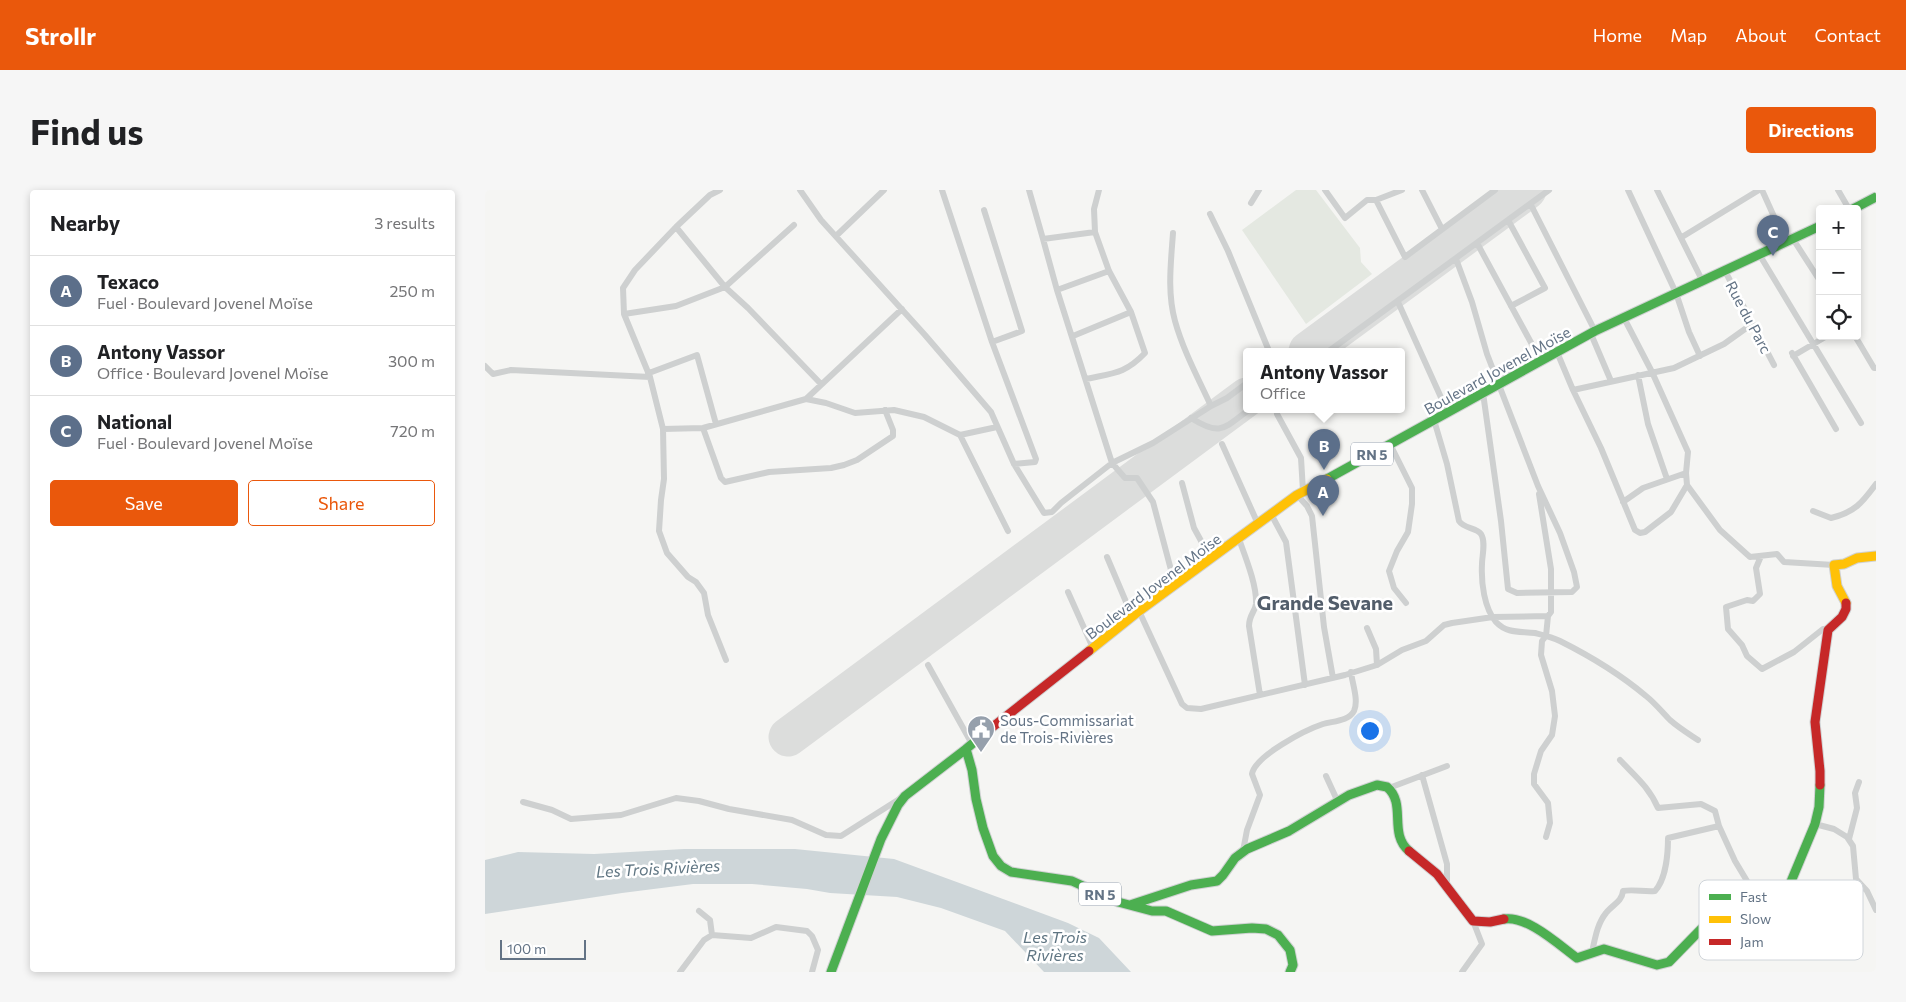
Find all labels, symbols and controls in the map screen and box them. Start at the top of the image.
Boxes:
text: Strollr [25,21,96,50]
text: Home [1593,24,1642,46]
text: Map [1670,24,1707,46]
text: About [1735,24,1787,46]
text: Contact [1815,24,1881,46]
button: Directions [1746,107,1876,153]
text: Find us [30,109,144,152]
map controls [1816,205,1861,340]
button: + [1816,205,1861,250]
text: Nearby [50,210,120,235]
text: 3 results [374,213,435,232]
pin: C [1757,215,1789,256]
button: − [1816,250,1861,295]
text: Texaco [97,270,159,293]
street label: Rue du Parc [1722,278,1776,356]
text: A [60,281,72,300]
text: 250 m [389,281,435,300]
text: Fuel · Boulevard Jovenel Moïse [97,293,313,312]
button: locate [1816,295,1861,340]
street label: Boulevard Jovenel Moïse [1421,322,1573,418]
text: Antony Vassor [97,340,225,363]
popup [1243,348,1405,413]
text: B [61,351,71,370]
text: 300 m [388,351,435,370]
text: Antony Vassor [1260,360,1388,383]
text: Office · Boulevard Jovenel Moïse [97,363,328,382]
text: Office [1260,383,1306,402]
text: National [97,410,172,433]
text: C [61,421,71,440]
text: 720 m [390,421,435,440]
pin: B [1308,429,1340,470]
text: Fuel · Boulevard Jovenel Moïse [97,433,313,452]
road number: RN 5 [1351,442,1393,466]
pin: A [1307,475,1339,516]
button: Save [50,480,238,526]
button: Share [248,480,435,526]
street label: Boulevard Jovenel Moïse [1082,529,1224,643]
district label: Grande Sevane [1257,590,1393,614]
place label: Sous-Commissariat de Trois-Rivières [1000,711,1134,746]
public building icon: Sous-Commissariat de Trois-Rivières [966,714,996,753]
your location [1357,718,1383,744]
water label: Les Trois Rivières [595,855,721,881]
legend [1699,880,1863,960]
road number: RN 5 [1079,882,1121,906]
text: Fast [1740,888,1767,905]
text: Slow [1740,910,1771,927]
water label: Les Trois Rivières [1023,927,1087,964]
text: Jam [1740,933,1764,950]
scale bar [500,937,586,960]
text: 100 m [507,940,546,957]

